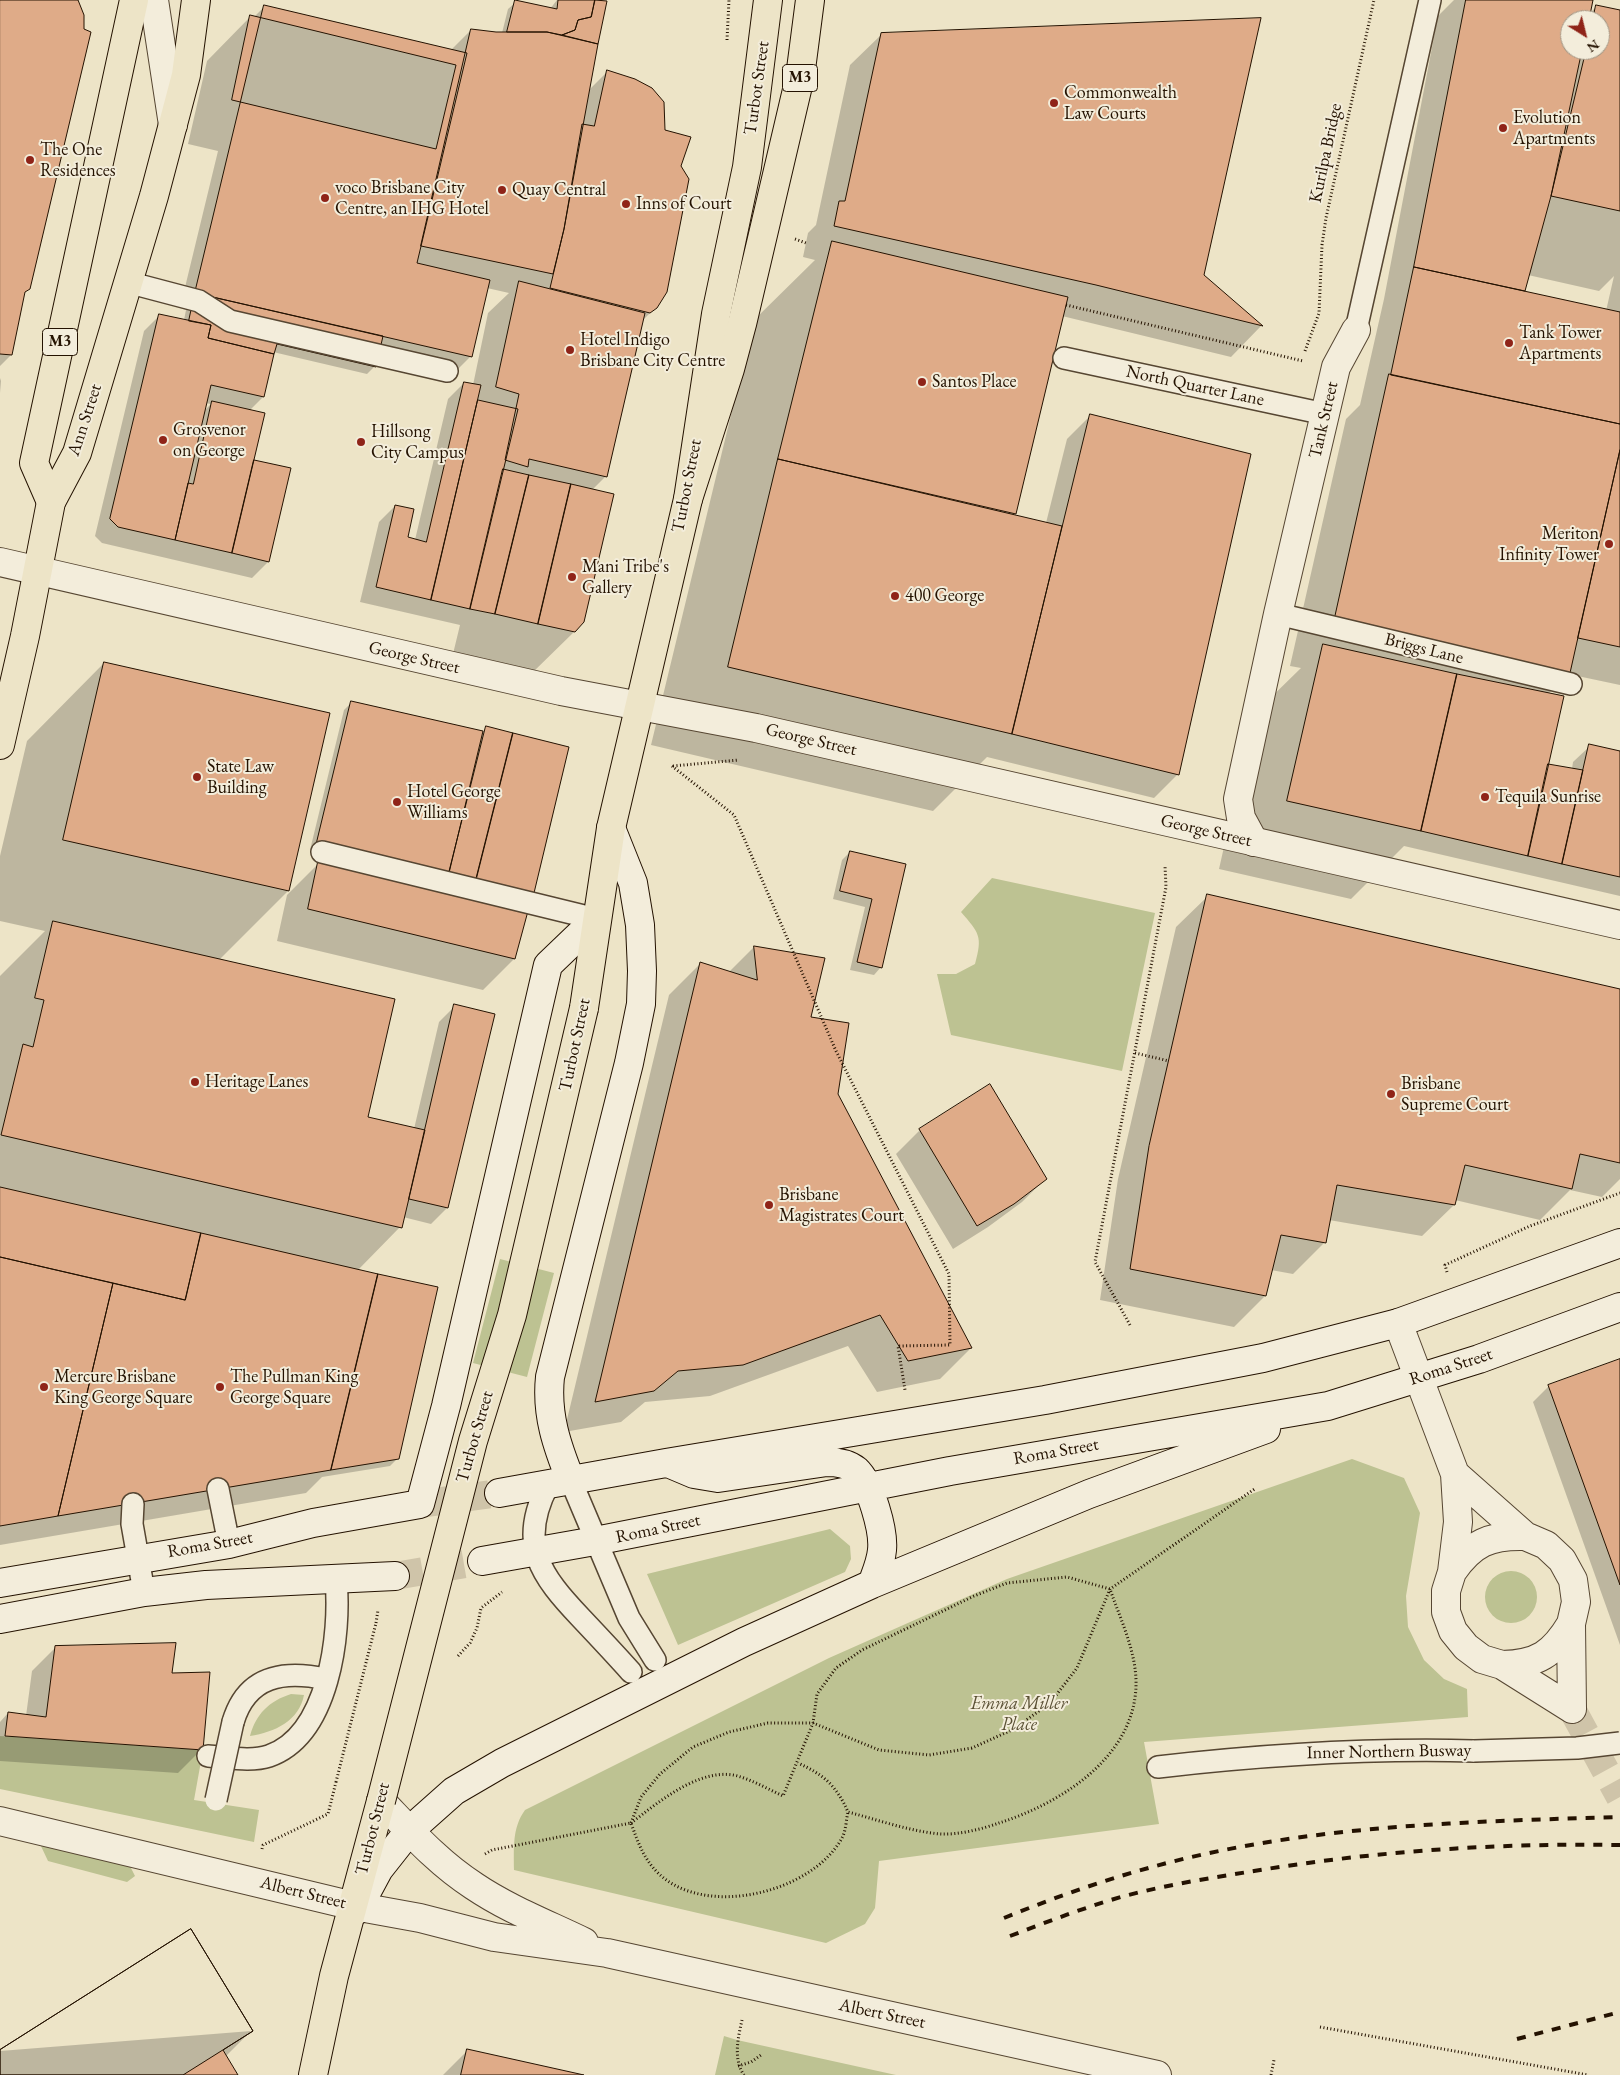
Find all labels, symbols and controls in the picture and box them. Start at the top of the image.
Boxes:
north arrow [1560,10,1610,60]
text: N [1583,36,1603,57]
street label: Turbot Street [740,40,774,136]
road number: M3 [782,64,818,92]
place label: Commonwealth Law Courts [1064,82,1177,125]
marker: Commonwealth Law Courts [1048,97,1060,109]
street label: Kurilpa Bridge [1305,101,1347,205]
place label: Evolution Apartments [1513,107,1595,150]
marker: Evolution Apartments [1497,122,1509,134]
place label: The One Residences [40,139,116,182]
marker: The One Residences [24,154,36,166]
place label: voco Brisbane City Centre, an IHG Hotel [335,177,489,220]
place label: Quay Central [512,179,606,201]
marker: Quay Central [496,184,508,196]
marker: voco Brisbane City Centre, an IHG Hotel [319,192,331,204]
place label: Inns of Court [636,193,732,215]
marker: Inns of Court [620,198,632,210]
place label: Tank Tower Apartments [1519,322,1602,364]
road number: M3 [42,328,78,356]
place label: Hotel Indigo Brisbane City Centre [580,329,725,372]
marker: Tank Tower Apartments [1503,337,1515,349]
marker: Hotel Indigo Brisbane City Centre [564,344,576,356]
street label: North Quarter Lane [1124,361,1266,411]
place label: Santos Place [932,371,1016,393]
marker: Santos Place [916,376,928,388]
street label: Tank Street [1305,379,1343,461]
street label: Ann Street [63,381,107,459]
place label: Grosvenor on George [173,419,246,462]
place label: Hillsong City Campus [371,421,464,464]
marker: Grosvenor on George [157,434,169,446]
marker: Hillsong City Campus [355,436,367,448]
street label: Turbot Street [667,438,707,534]
place label: Meriton Infinity Tower [1499,523,1599,566]
marker: Meriton Infinity Tower [1603,538,1615,550]
place label: Mani Tribe's Gallery [582,556,669,598]
marker: Mani Tribe's Gallery [566,571,578,583]
place label: 400 George [905,585,984,607]
marker: 400 George [889,590,901,602]
street label: Briggs Lane [1382,629,1466,669]
street label: George Street [366,637,462,679]
street label: George Street [763,719,859,761]
place label: State Law Building [207,756,274,799]
marker: State Law Building [191,771,203,783]
place label: Hotel George Williams [407,781,501,824]
place label: Tequila Sunrise [1495,786,1601,808]
marker: Tequila Sunrise [1479,791,1491,803]
marker: Hotel George Williams [391,796,403,808]
street label: George Street [1158,810,1254,852]
street label: Turbot Street [555,997,595,1093]
place label: Heritage Lanes [205,1071,308,1093]
place label: Brisbane Supreme Court [1401,1073,1509,1116]
marker: Heritage Lanes [189,1076,201,1088]
marker: Brisbane Supreme Court [1385,1088,1397,1100]
place label: Brisbane Magistrates Court [779,1184,904,1226]
marker: Brisbane Magistrates Court [763,1199,775,1211]
street label: Roma Street [1407,1343,1495,1391]
place label: Mercure Brisbane King George Square [54,1366,192,1408]
place label: The Pullman King George Square [230,1366,358,1408]
marker: Mercure Brisbane King George Square [38,1381,50,1393]
marker: The Pullman King George Square [214,1381,226,1393]
street label: Turbot Street [452,1389,498,1485]
street label: Roma Street [1012,1434,1100,1470]
street label: Roma Street [614,1509,702,1549]
street label: Roma Street [166,1527,254,1563]
park label: Emma Miller Place [971,1693,1067,1736]
street label: Inner Northern Busway [1306,1740,1472,1764]
street label: Turbot Street [351,1781,395,1877]
street label: Albert Street [258,1872,348,1914]
street label: Albert Street [837,1994,927,2034]

